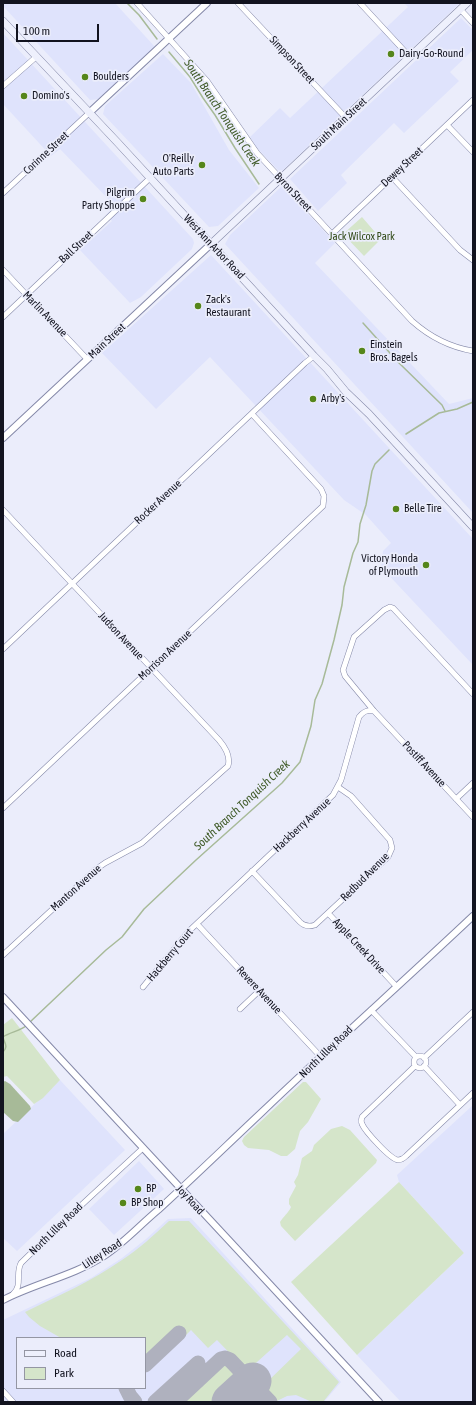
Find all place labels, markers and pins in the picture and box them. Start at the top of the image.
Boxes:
place label: Dairy-Go-Round [399,47,464,61]
marker: Dairy-Go-Round [386,49,396,59]
place label: Boulders [93,70,129,84]
marker: Boulders [80,72,90,82]
place label: Domino's [32,89,70,103]
marker: Domino's [19,91,29,101]
place label: O'Reilly Auto Parts [153,152,194,178]
marker: O'Reilly Auto Parts [197,160,207,170]
place label: Pilgrim Party Shoppe [82,186,135,212]
marker: Pilgrim Party Shoppe [138,194,148,204]
place label: Zack's Restaurant [206,293,251,319]
marker: Zack's Restaurant [193,301,203,311]
place label: Einstein Bros. Bagels [370,338,418,364]
marker: Einstein Bros. Bagels [357,346,367,356]
place label: Arby's [321,392,345,406]
marker: Arby's [308,394,318,404]
place label: Belle Tire [404,502,442,516]
marker: Belle Tire [391,504,401,514]
place label: Victory Honda of Plymouth [361,552,418,578]
marker: Victory Honda of Plymouth [421,560,431,570]
place label: BP [146,1182,157,1196]
marker: BP [133,1184,143,1194]
place label: BP Shop [131,1196,163,1210]
marker: BP Shop [118,1198,128,1208]

